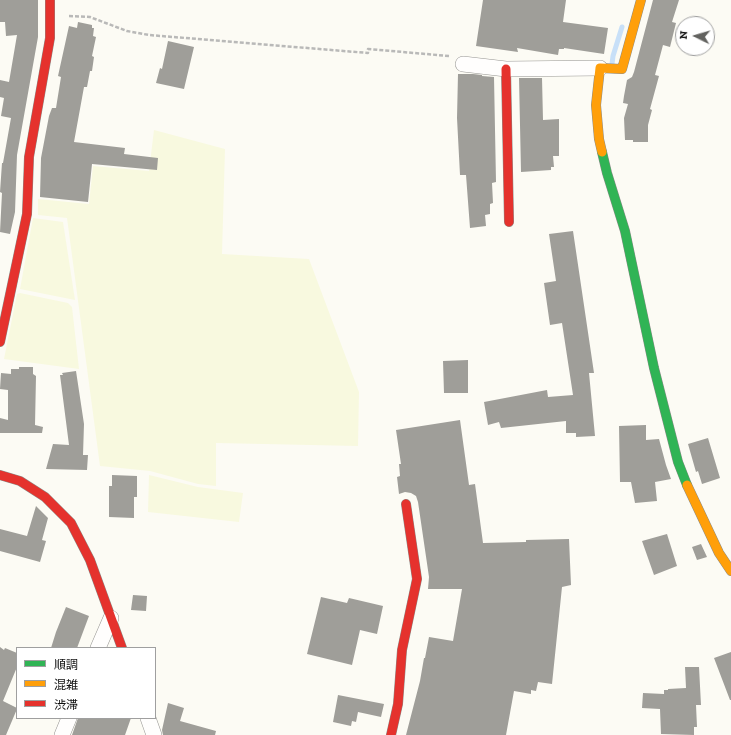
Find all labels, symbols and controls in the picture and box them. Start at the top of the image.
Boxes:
north arrow [675,16,715,56]
text: N [677,30,690,40]
legend [16,647,156,719]
text: 順調 [54,658,78,672]
text: 混雑 [54,678,78,692]
text: 渋滞 [54,698,78,712]

